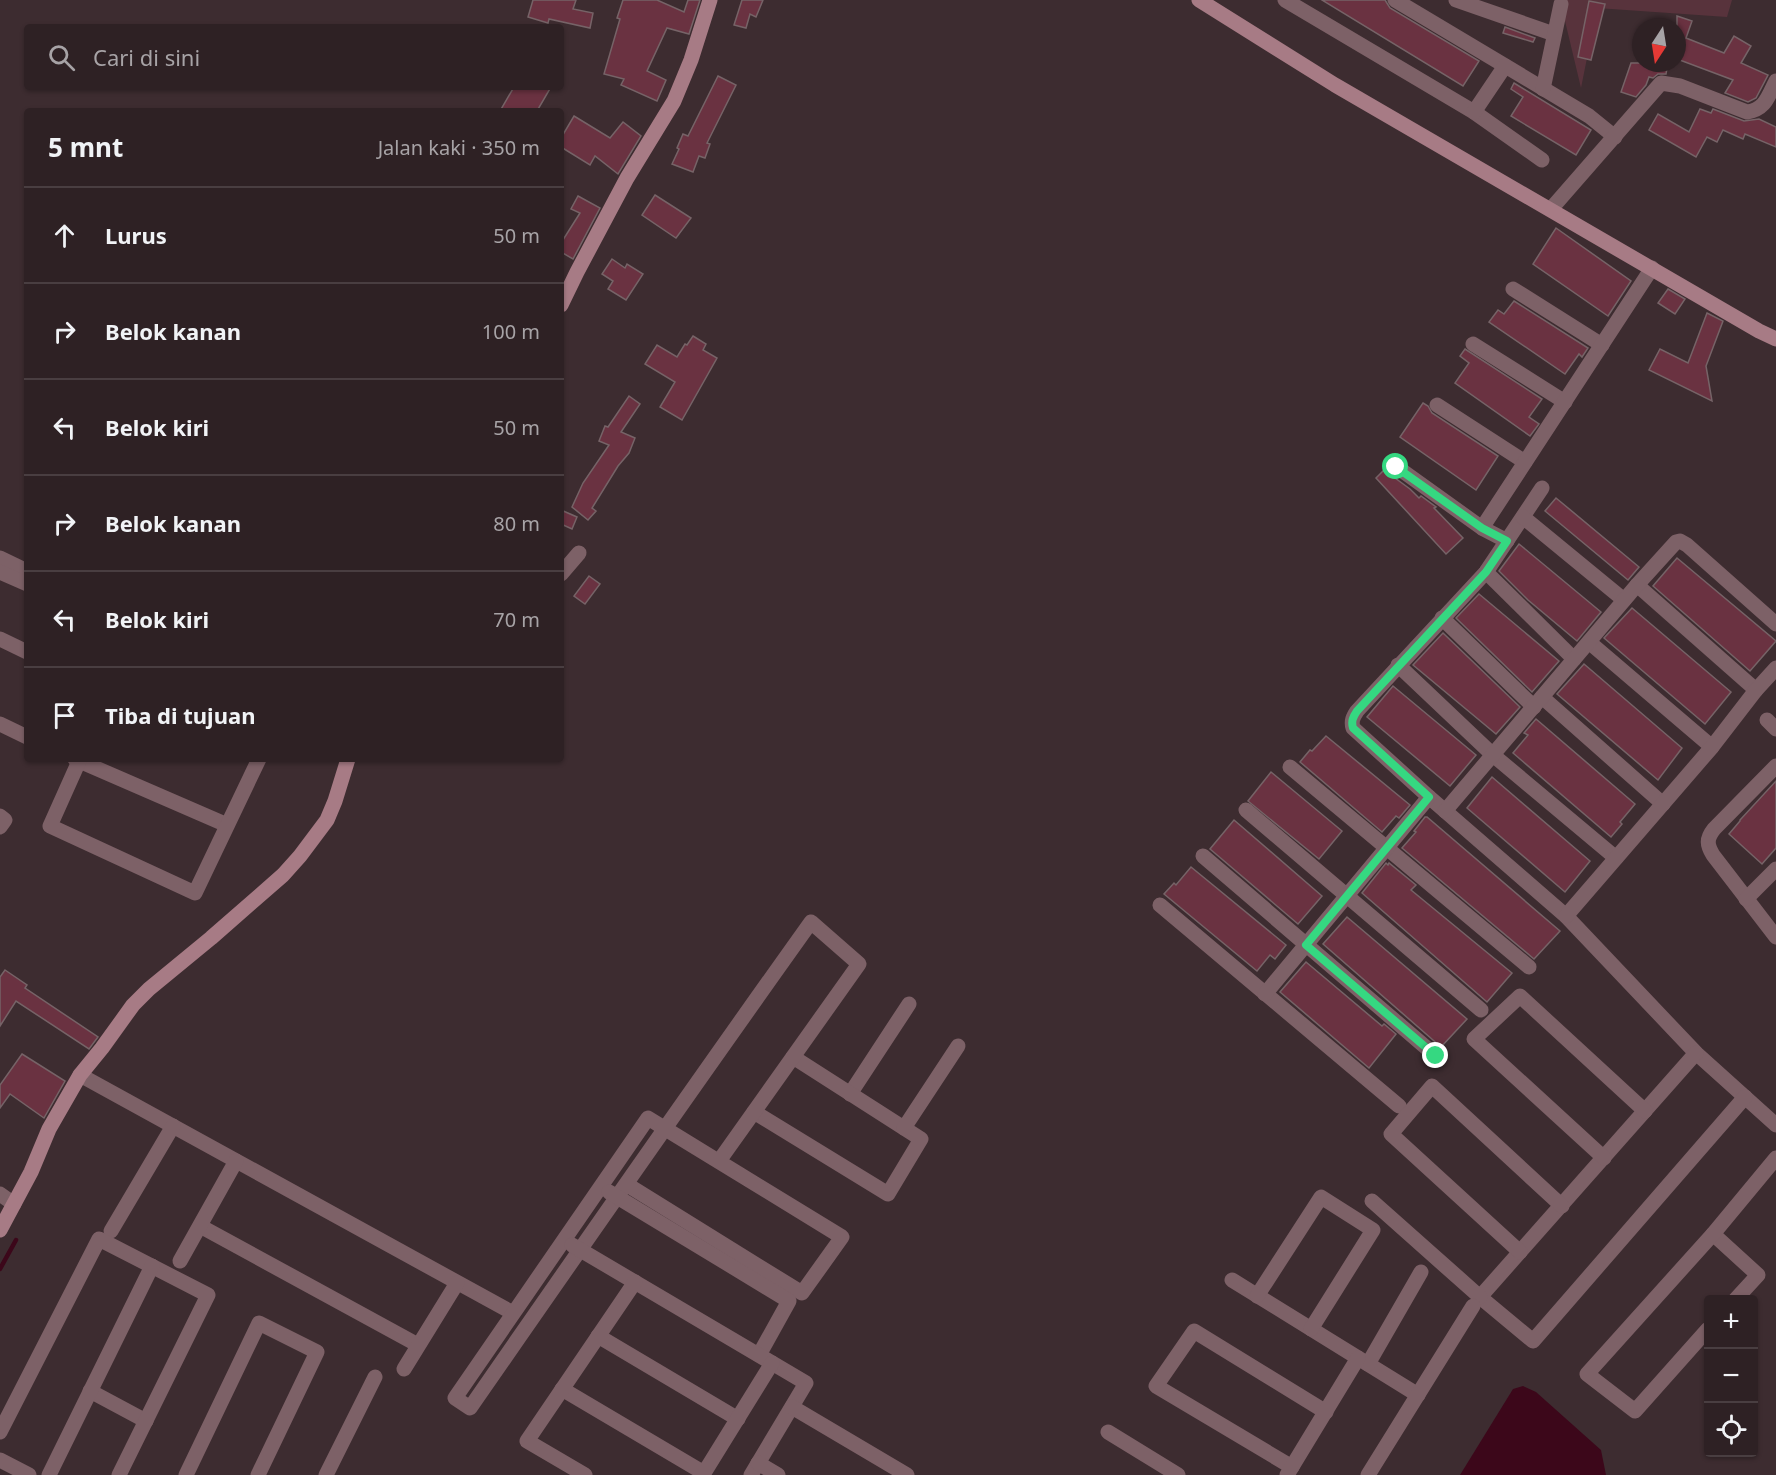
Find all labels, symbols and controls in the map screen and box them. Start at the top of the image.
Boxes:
north arrow [1632,18,1686,72]
search box [24,24,564,90]
icon: search [45,41,78,74]
text: Cari di sini [93,42,200,72]
text: 5 mnt [48,129,123,165]
text: Jalan kaki · 350 m [378,134,540,161]
icon: ahead [48,219,81,252]
text: Lurus [105,220,167,250]
text: 50 m [493,222,540,249]
icon: right [48,315,81,348]
text: Belok kanan [105,316,241,346]
text: 100 m [482,318,540,345]
icon: left [48,411,81,444]
text: Belok kiri [105,412,209,442]
text: 50 m [493,414,540,441]
route start [1382,453,1408,479]
icon: right [48,507,81,540]
text: Belok kanan [105,508,241,538]
text: 80 m [493,510,540,537]
icon: left [48,603,81,636]
text: Belok kiri [105,604,209,634]
text: 70 m [493,606,540,633]
icon: arrive [48,699,81,732]
text: Tiba di tujuan [105,700,255,730]
route end [1422,1042,1448,1068]
map controls [1704,1295,1758,1457]
button: + [1704,1295,1758,1349]
button: − [1704,1349,1758,1403]
button: locate [1704,1403,1758,1457]

